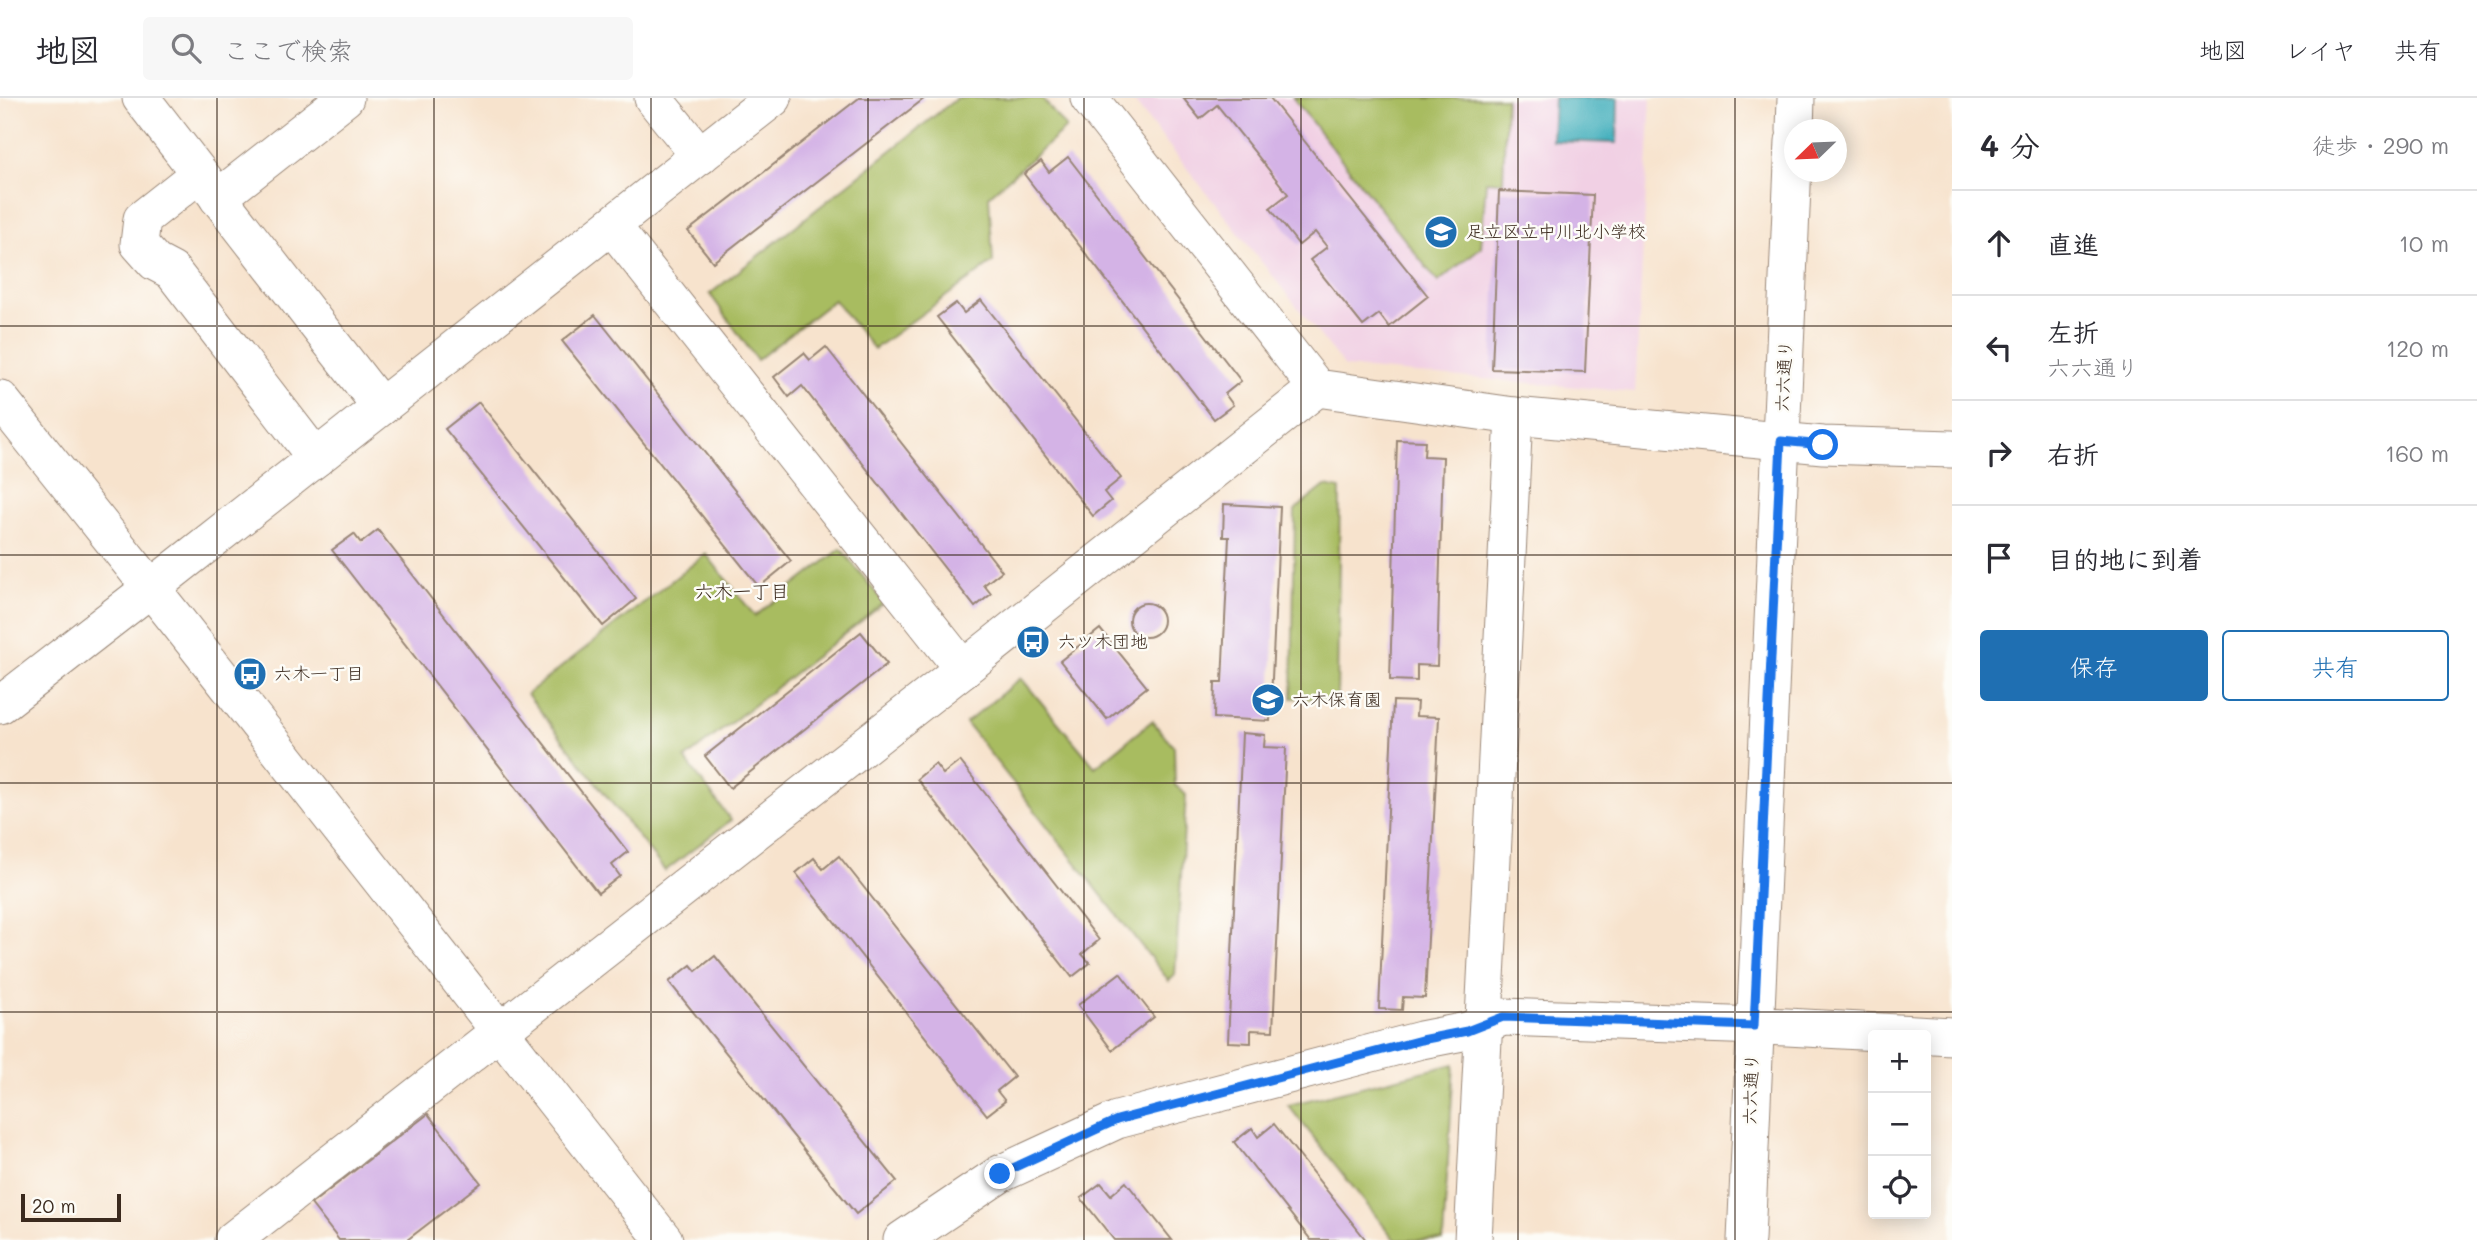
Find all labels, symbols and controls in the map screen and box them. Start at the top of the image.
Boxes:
search box [143,17,633,80]
text: 地図 [35,27,101,70]
icon: search [167,29,205,67]
text: ここで検索 [223,33,353,67]
text: 地図 [2199,34,2247,65]
text: レイヤ [2285,34,2356,65]
text: 共有 [2394,34,2442,65]
north arrow [1784,119,1847,182]
text: 4 分 [1980,125,2040,165]
text: 徒歩 · 290 m [2312,130,2449,160]
school or university icon: 足立区立中川北小学校 [1422,213,1460,251]
place label: 足立区立中川北小学校 [1466,219,1646,243]
icon: ahead [1980,224,2018,262]
text: 直進 [2047,227,2099,261]
text: 10 m [2399,228,2449,258]
text: 左折 [2047,315,2099,349]
icon: left [1980,329,2018,367]
text: 120 m [2386,333,2449,363]
street label: 六六通り [1769,339,1797,413]
text: 六六通り [2047,352,2139,382]
route start [1807,429,1838,460]
icon: right [1980,434,2018,472]
text: 右折 [2047,437,2099,471]
text: 160 m [2385,438,2449,468]
icon: arrive [1980,539,2018,577]
text: 目的地に到着 [2047,542,2203,576]
district label: 六木一丁目 [694,578,790,603]
bus stop icon: 六ツ木団地 [1014,623,1052,661]
place label: 六ツ木団地 [1058,629,1148,653]
button: 保存 [1980,630,2208,701]
button: 共有 [2222,630,2449,701]
bus stop icon: 六木一丁目 [231,655,269,693]
place label: 六木一丁目 [274,661,364,685]
school or university icon: 六木保育園 [1249,681,1287,719]
place label: 六木保育園 [1292,687,1382,711]
map controls [1868,1030,1931,1219]
button: + [1868,1030,1931,1093]
street label: 六六通り [1737,1053,1763,1125]
button: − [1868,1093,1931,1156]
button: locate [1868,1156,1931,1219]
route end [984,1158,1015,1189]
scale bar [21,1191,121,1223]
text: 20 m [32,1193,76,1218]

